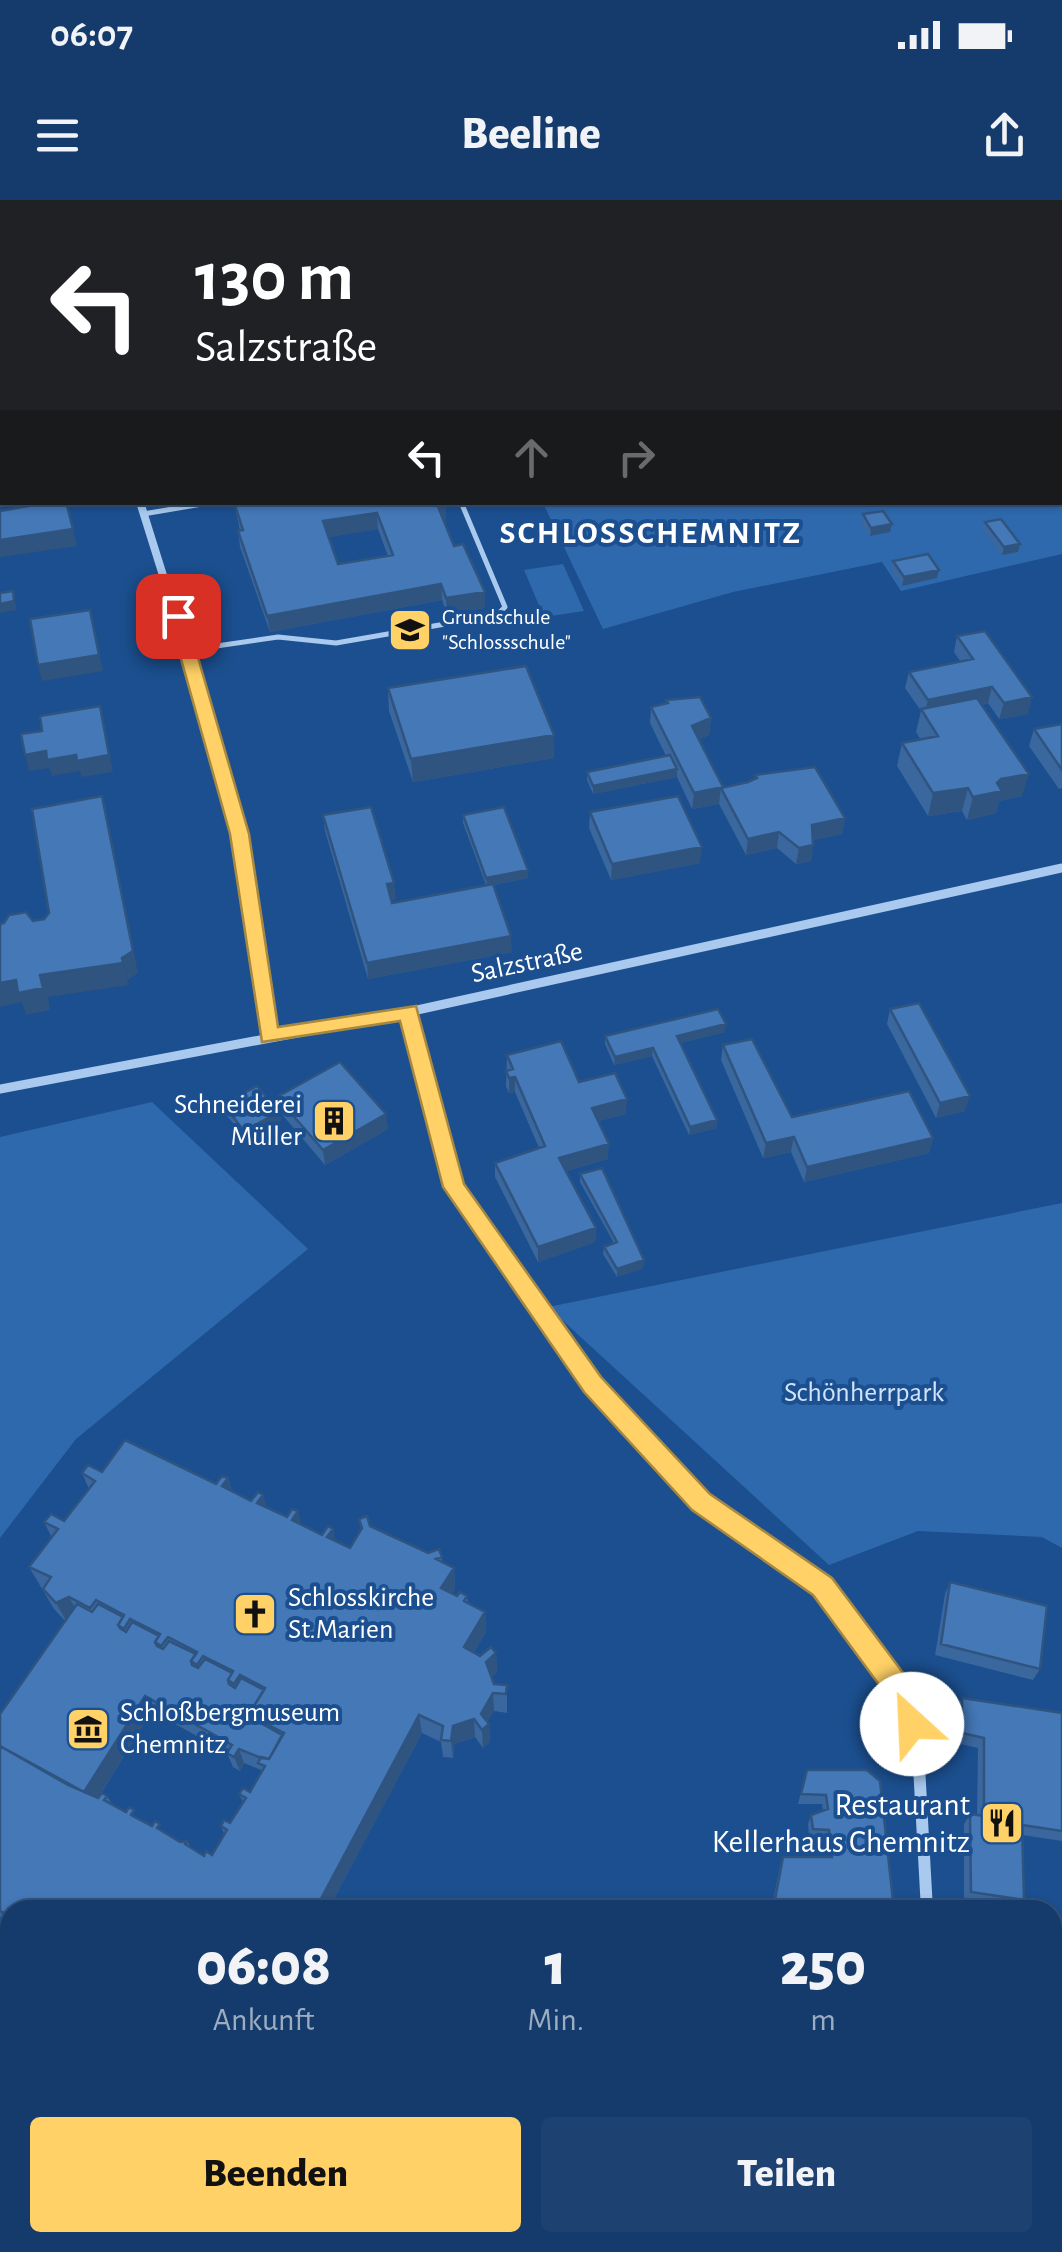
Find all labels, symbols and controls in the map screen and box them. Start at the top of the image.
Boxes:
text: 06:07 [50,16,133,54]
icon: menu [30,108,85,163]
icon: share [977,108,1032,163]
text: Beeline [461,112,601,157]
icon: left [30,240,160,370]
text: 130 m [195,243,354,313]
text: Salzstraße [195,325,377,370]
icon: left [399,430,454,485]
icon: ahead [504,430,559,485]
icon: right [609,430,664,485]
district label: SCHLOSSCHEMNITZ [499,517,803,549]
pin [136,574,221,659]
icon: arrive [151,589,206,644]
place label: Grundschule "Schlossschule" [442,606,571,653]
school or university icon: Grundschule "Schlossschule" [387,607,433,653]
street label: Salzstraße [469,938,585,988]
place label: Schneiderei Müller [174,1091,302,1151]
building icon: Schneiderei Müller [311,1098,357,1144]
park label: Schönherrpark [784,1379,944,1407]
place label: Schlosskirche St.Marien [288,1584,434,1644]
church icon: Schlosskirche St.Marien [232,1591,278,1637]
position arrow [860,1672,964,1776]
place label: Schloßbergmuseum Chemnitz [120,1699,340,1759]
museum icon: Schloßbergmuseum Chemnitz [65,1706,111,1752]
place label: Restaurant Kellerhaus Chemnitz [712,1789,970,1858]
restaurant icon: Restaurant Kellerhaus Chemnitz [979,1800,1025,1846]
text: 06:08 [196,1936,331,1996]
text: 1 [545,1936,567,1996]
text: 250 [780,1936,866,1996]
text: Ankunft [213,2004,314,2036]
text: Min. [527,2004,584,2036]
text: m [810,2004,836,2036]
button: Beenden [30,2117,521,2232]
button: Teilen [541,2117,1032,2232]

